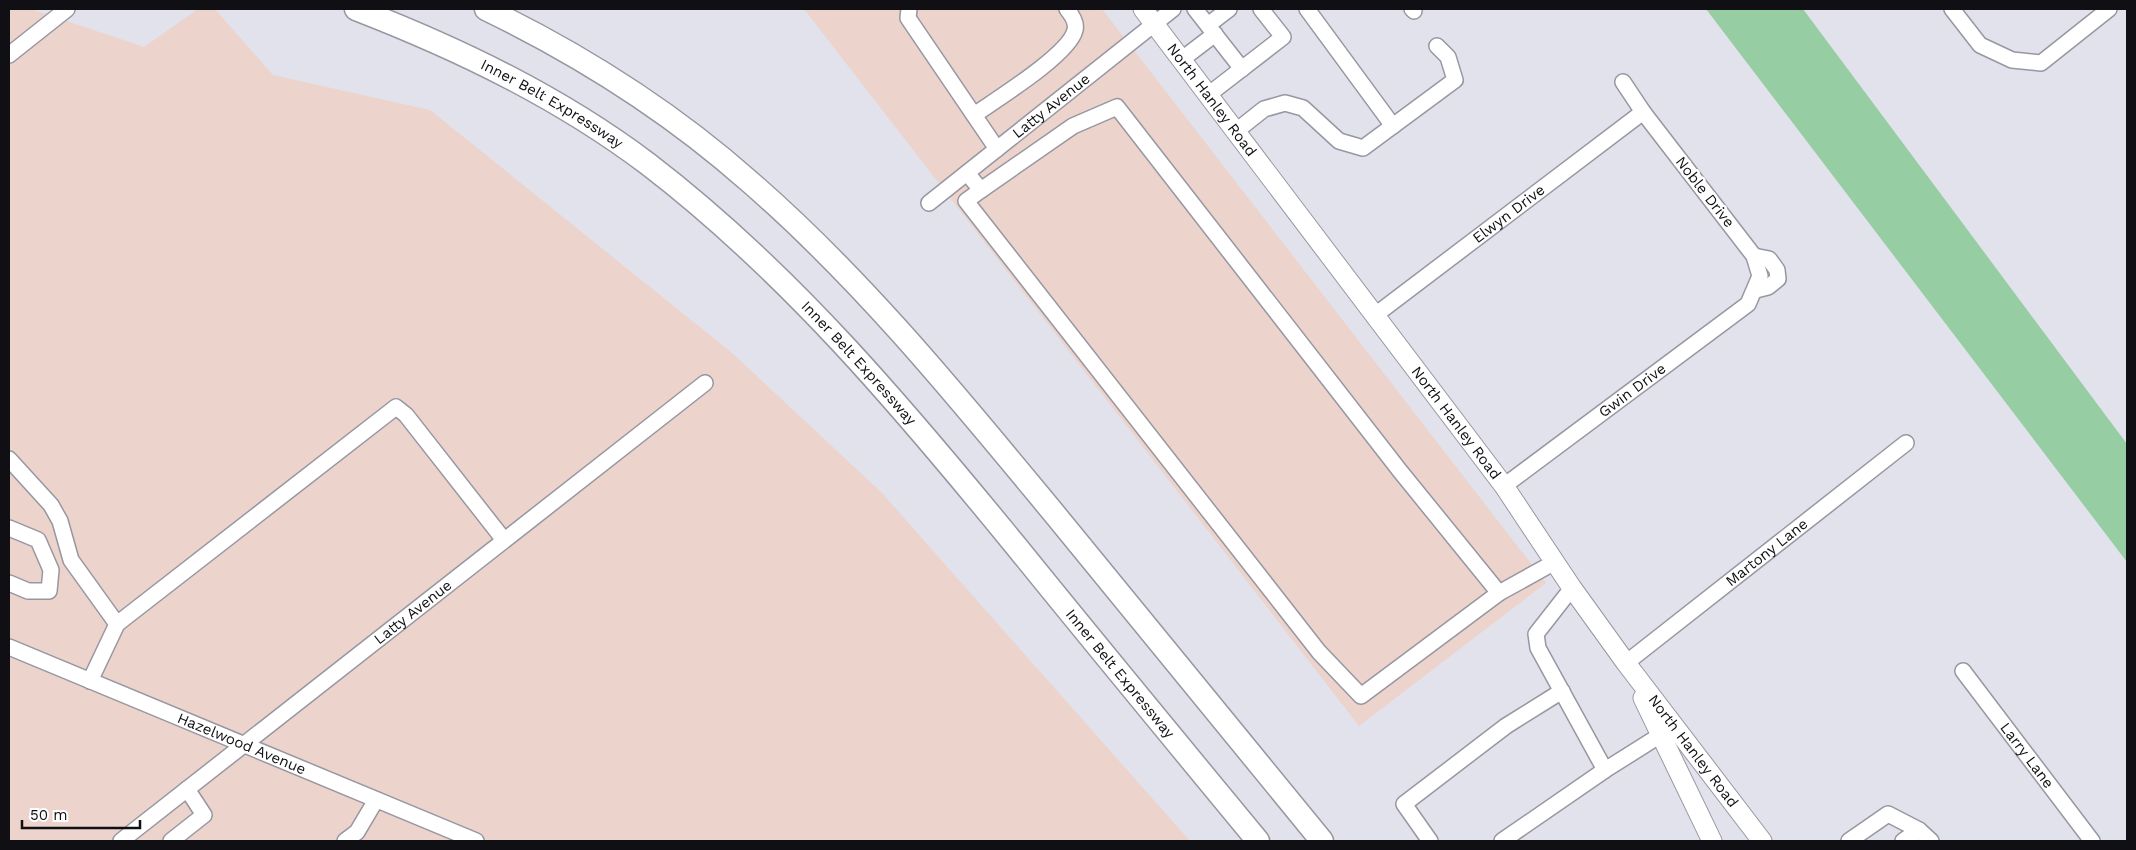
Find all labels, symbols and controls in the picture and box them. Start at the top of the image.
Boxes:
street label: North Hanley Road [1163,40,1260,160]
street label: Inner Belt Expressway [478,55,627,152]
street label: Latty Avenue [1009,70,1093,142]
street label: Noble Drive [1672,153,1738,231]
street label: Elwyn Drive [1469,181,1548,247]
street label: Inner Belt Expressway [798,297,920,429]
street label: Gwin Drive [1595,359,1669,421]
street label: North Hanley Road [1408,363,1505,483]
street label: Martony Lane [1722,515,1811,590]
street label: Latty Avenue [370,576,455,648]
street label: Inner Belt Expressway [1062,605,1179,742]
street label: North Hanley Road [1645,691,1742,811]
street label: Hazelwood Avenue [175,709,309,778]
street label: Larry Lane [1996,719,2058,792]
scale bar [22,798,140,830]
text: 50 m [30,806,67,824]

